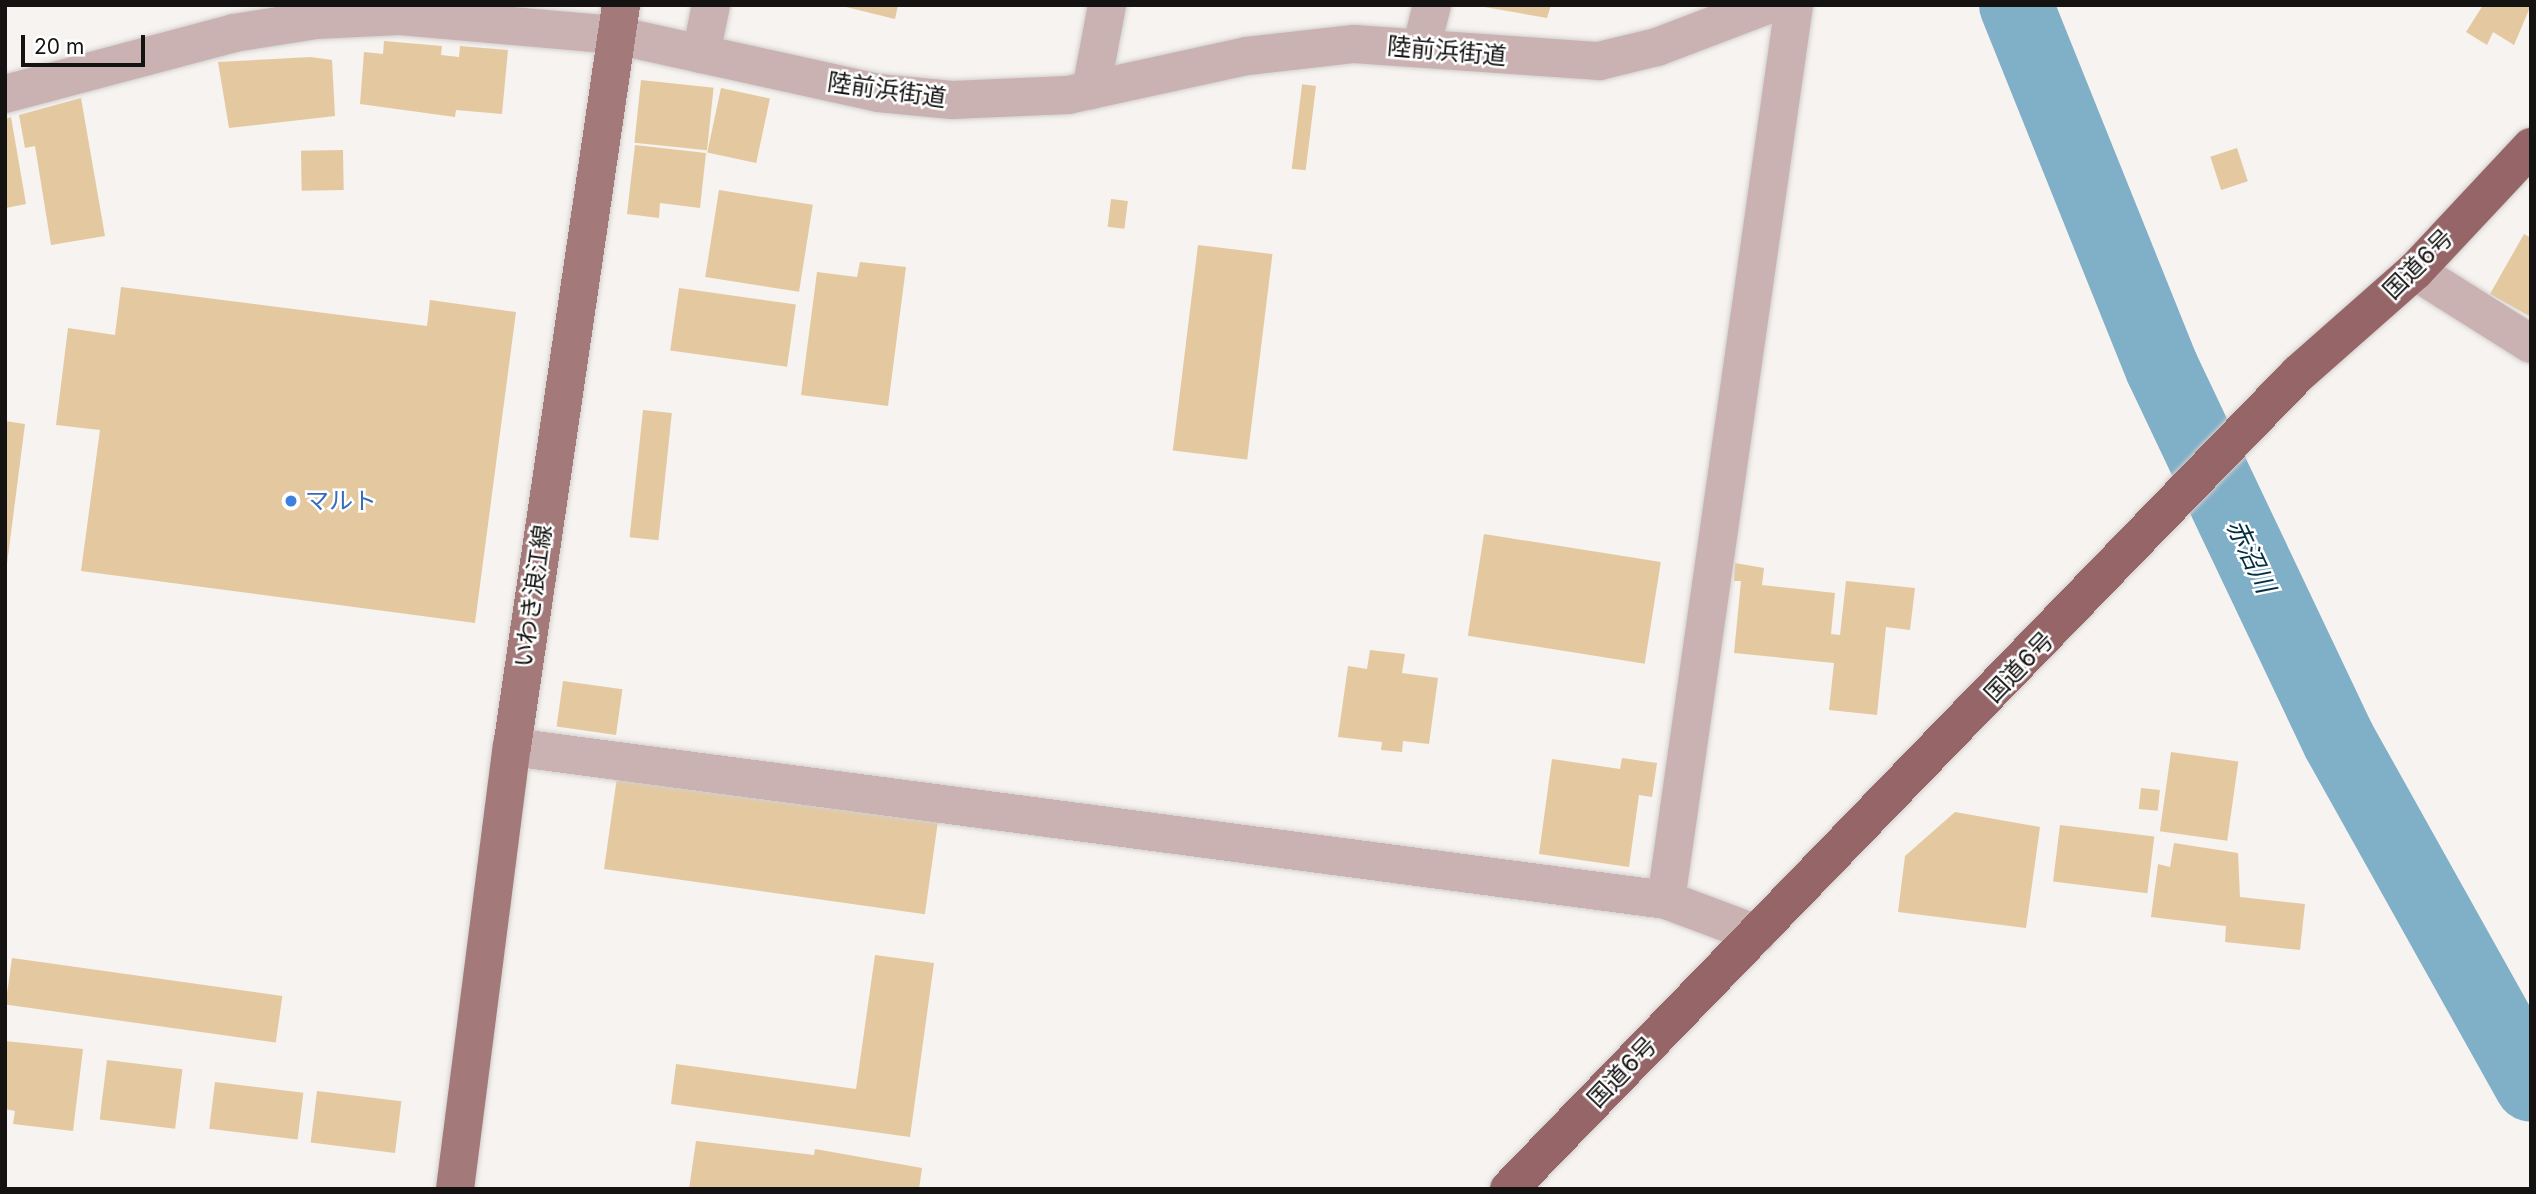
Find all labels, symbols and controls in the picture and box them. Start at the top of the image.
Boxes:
scale bar [24,21,149,65]
street label: 陸前浜街道 [1386,31,1508,71]
text: 20 m [34,34,84,59]
street label: 陸前浜街道 [826,67,948,113]
street label: 国道6号 [2377,223,2459,305]
place label: マルト [305,487,377,515]
marker: マルト [283,493,299,509]
water label: 赤沼川 [2220,514,2282,598]
street label: いわき浪江線 [509,523,557,669]
street label: 国道6号 [1978,626,2060,708]
street label: 国道6号 [1581,1031,1663,1113]

